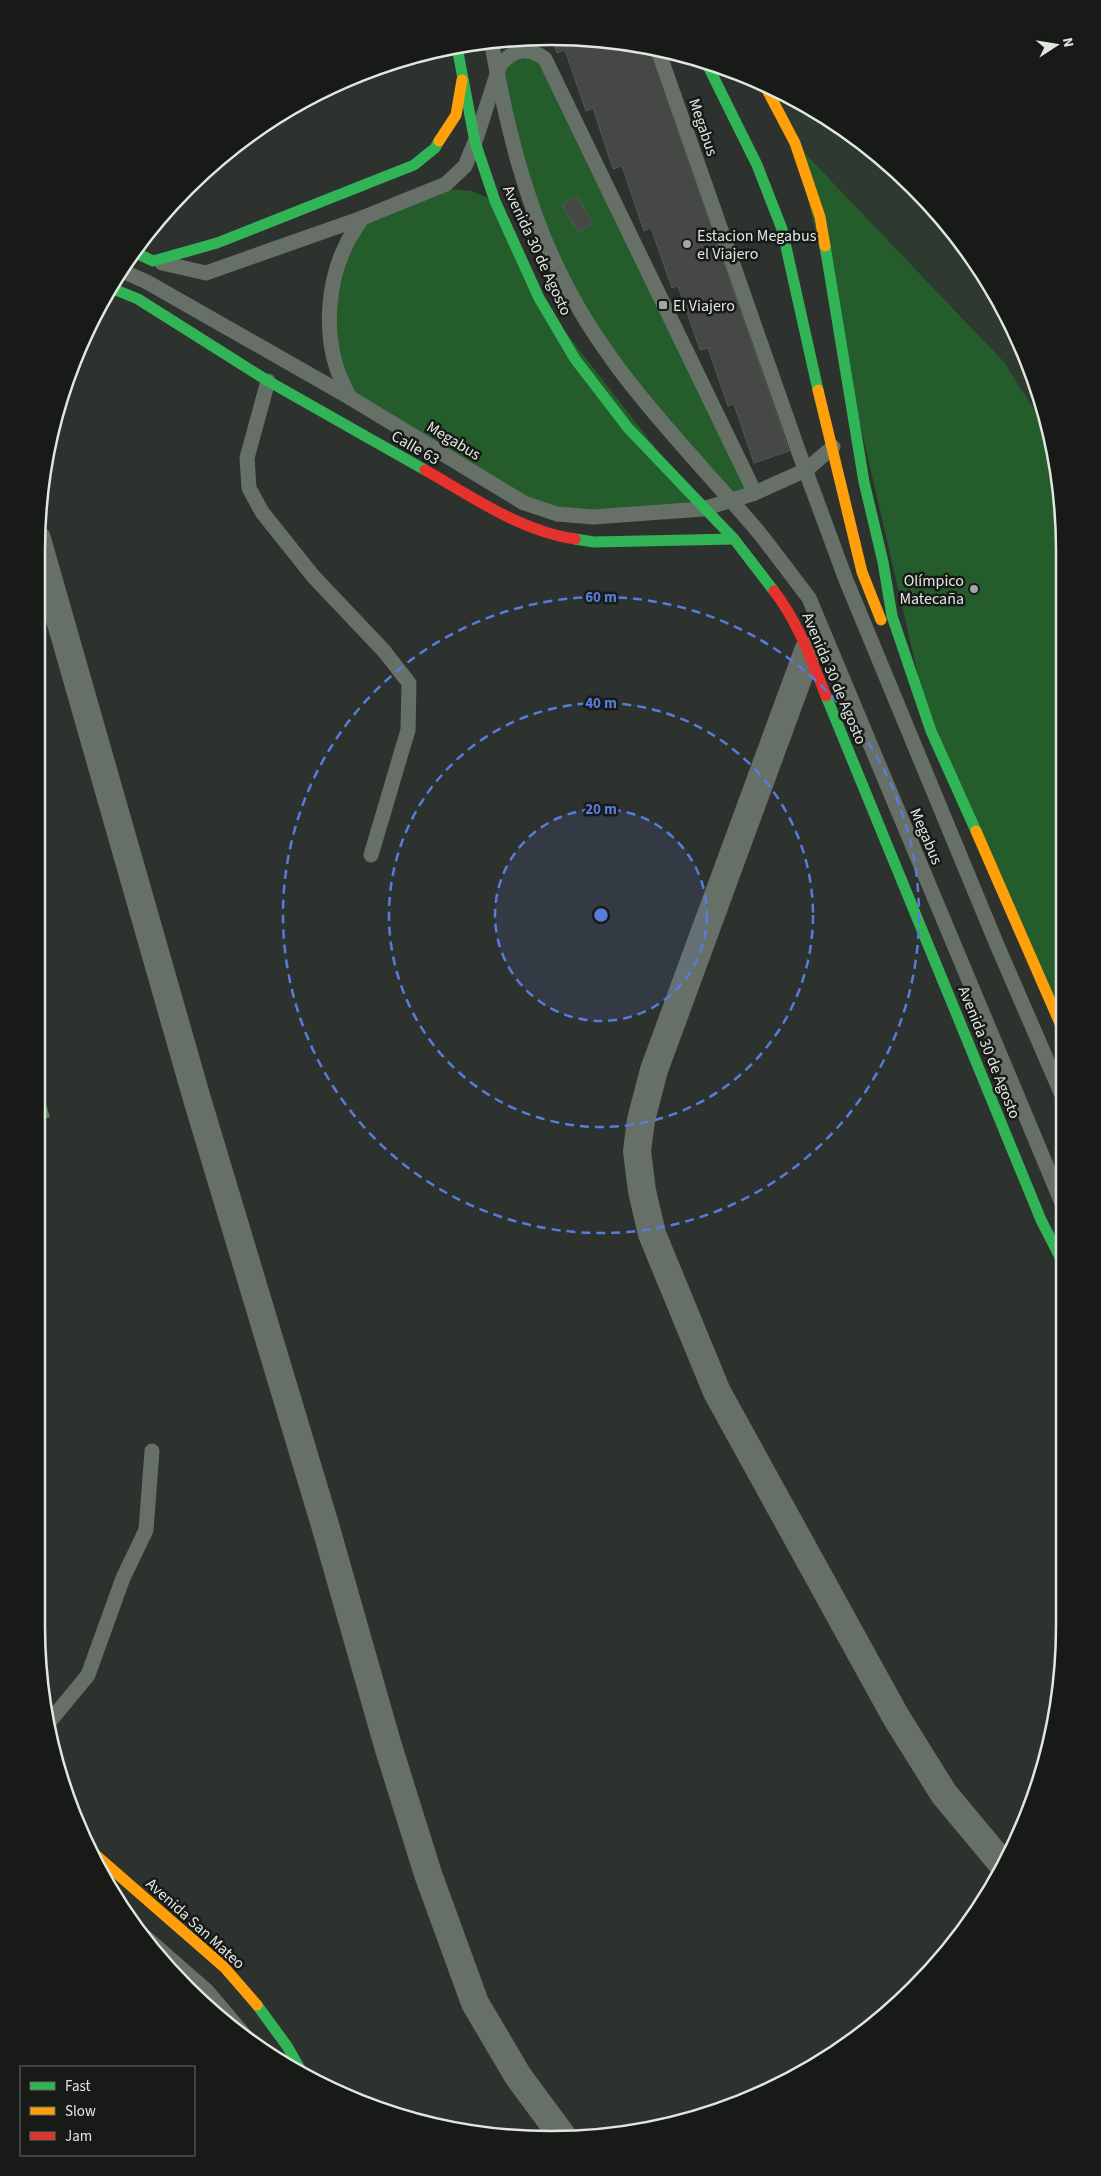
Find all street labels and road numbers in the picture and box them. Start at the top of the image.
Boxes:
street label: Megabus [683,96,723,159]
street label: Avenida 30 de Agosto [497,182,577,319]
street label: Megabus [422,416,485,466]
street label: Calle 63 [387,425,444,471]
street label: Avenida 30 de Agosto [796,609,872,748]
street label: Megabus [904,805,948,868]
street label: Avenida 30 de Agosto [952,983,1026,1122]
street label: Avenida San Mateo [141,1873,250,1974]

